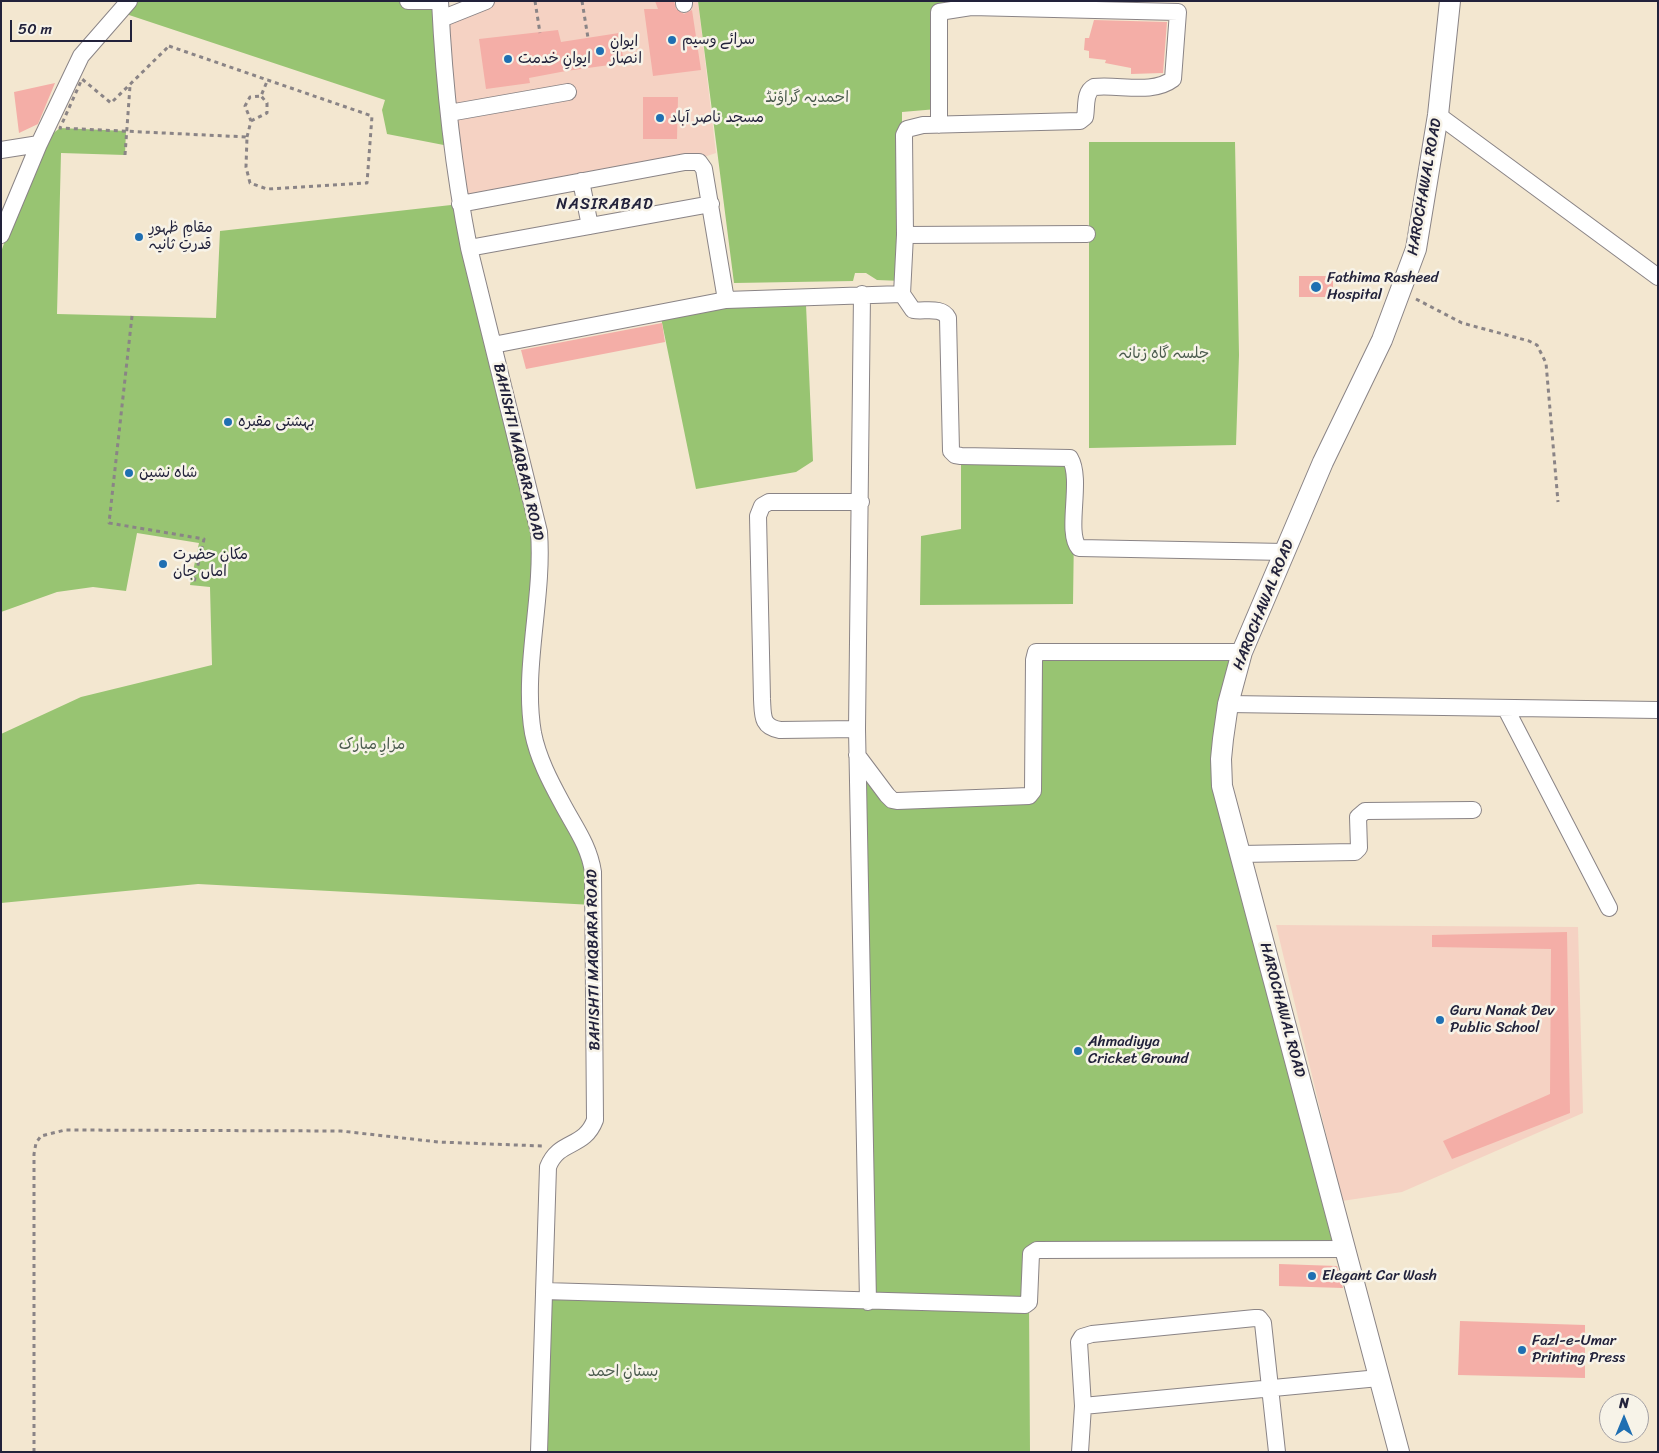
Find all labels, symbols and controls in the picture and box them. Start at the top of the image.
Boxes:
scale bar [12,10,135,42]
text: 50 m [18,16,52,42]
place label: سرائے وسیم [682,31,755,49]
place label: ایوانِ انصار [610,33,642,68]
marker: سرائے وسیم [666,34,678,46]
marker: ایوانِ انصار [594,45,606,57]
place label: ایوانِ خدمت [518,50,591,68]
marker: ایوانِ خدمت [502,53,514,65]
park label: احمدیہ گراؤنڈ [765,89,849,107]
place label: مسجد ناصر آباد [670,109,764,127]
marker: مسجد ناصر آباد [654,112,666,124]
street label: HAROCHAWAL ROAD [1404,117,1446,257]
district label: NASIRABAD [556,195,654,215]
place label: مقامِ ظہورِ قدرتِ ثانیہ [149,219,213,254]
marker: مقامِ ظہورِ قدرتِ ثانیہ [133,231,145,243]
place label: Fathima Rasheed Hospital [1327,269,1438,304]
marker: Fathima Rasheed Hospital [1309,280,1323,294]
park label: جلسہ گاہ زنانہ [1119,345,1209,363]
street label: BAHISHTI MAQBARA ROAD [489,362,547,542]
place label: بہشتی مقبرہ [238,413,315,431]
marker: بہشتی مقبرہ [222,416,234,428]
place label: شاہ نشین [139,464,197,482]
marker: شاہ نشین [123,467,135,479]
street label: HAROCHAWAL ROAD [1230,537,1298,673]
place label: مکان حضرت اماں جان [173,546,248,581]
marker: مکان حضرت اماں جان [157,558,169,570]
park label: مزارِ مبارک [339,736,405,754]
street label: BAHISHTI MAQBARA ROAD [583,869,605,1051]
street label: HAROCHAWAL ROAD [1255,941,1309,1079]
place label: Guru Nanak Dev Public School [1450,1002,1555,1037]
marker: Guru Nanak Dev Public School [1434,1014,1446,1026]
place label: Ahmadiyya Cricket Ground [1088,1033,1188,1068]
marker: Ahmadiyya Cricket Ground [1072,1045,1084,1057]
place label: Elegant Car Wash [1322,1267,1437,1285]
marker: Elegant Car Wash [1306,1270,1318,1282]
place label: Fazl-e-Umar Printing Press [1532,1332,1625,1367]
marker: Fazl-e-Umar Printing Press [1516,1344,1528,1356]
park label: بستانِ احمد [588,1363,658,1381]
text: N [1619,1391,1629,1416]
north arrow [1599,1393,1649,1443]

